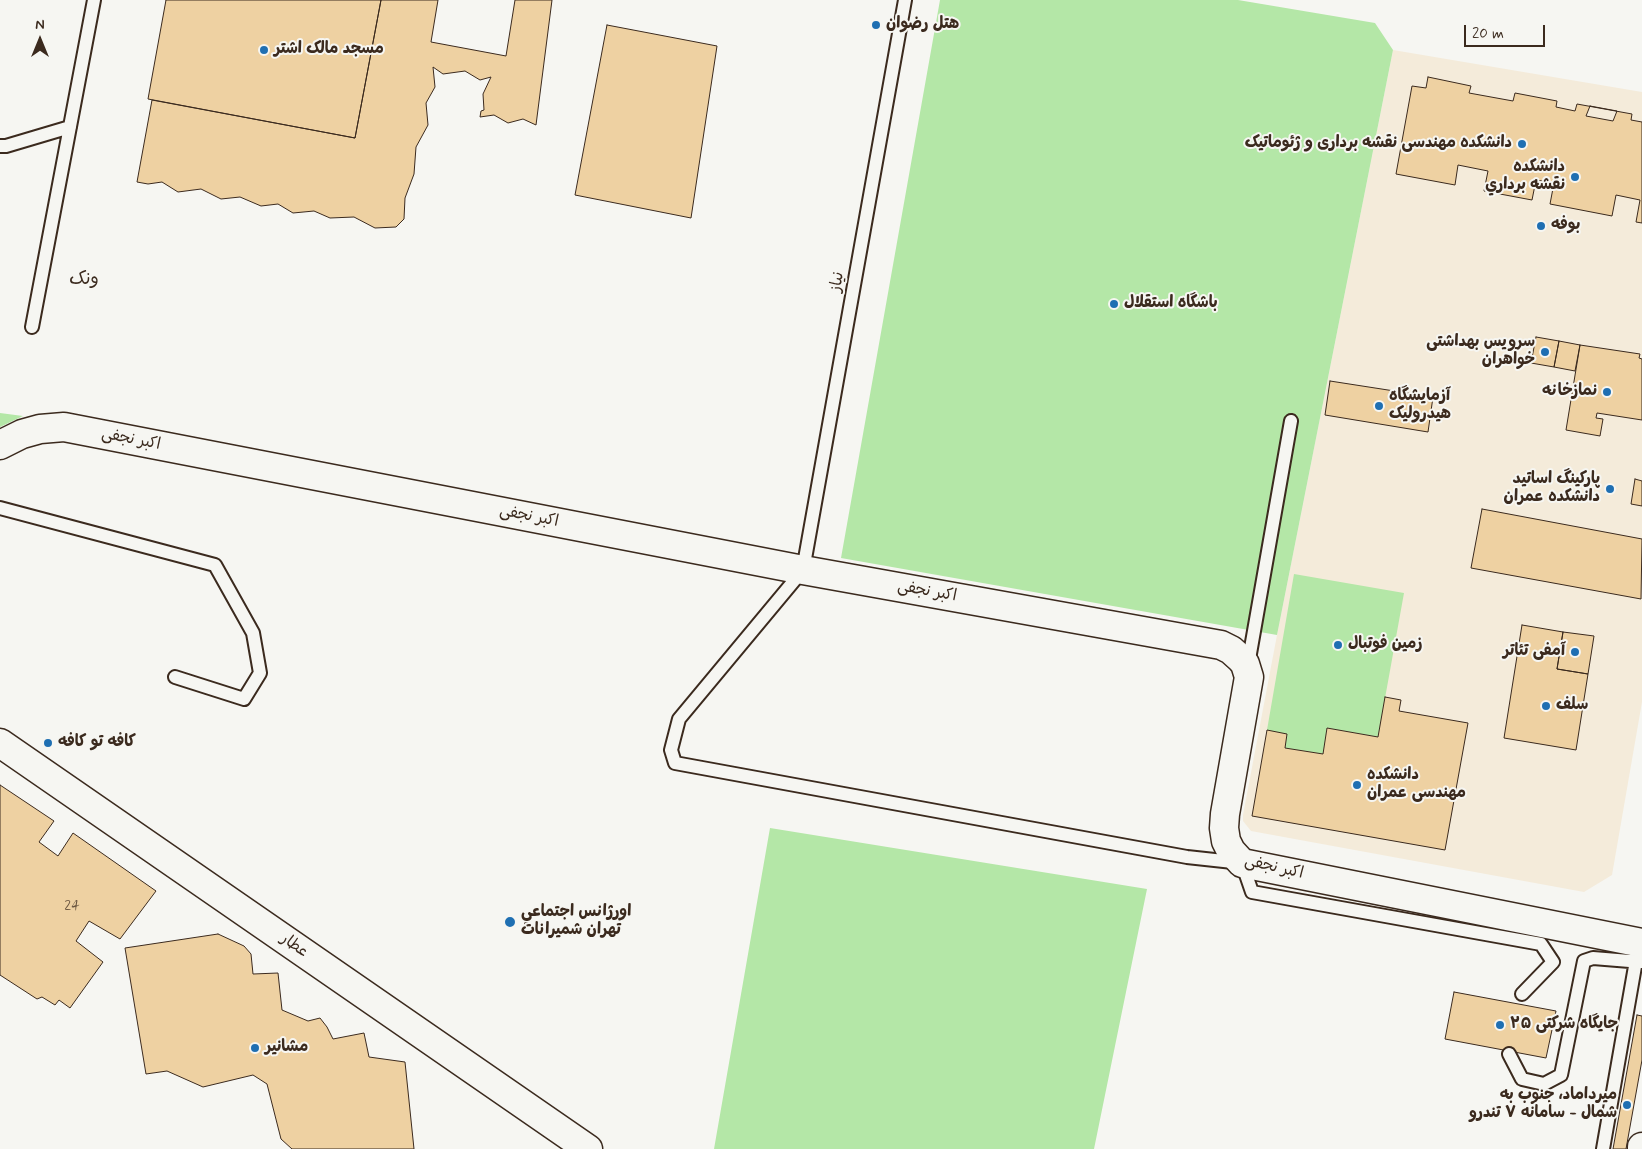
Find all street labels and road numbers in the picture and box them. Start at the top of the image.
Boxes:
street label: نیاز [827,271,849,293]
street label: اکبر نجفی [100,425,162,455]
street label: اکبر نجفی [498,502,560,532]
street label: اکبر نجفی [896,577,958,607]
street label: اکبر نجفی [1243,852,1305,884]
street label: عطار [276,930,312,962]

